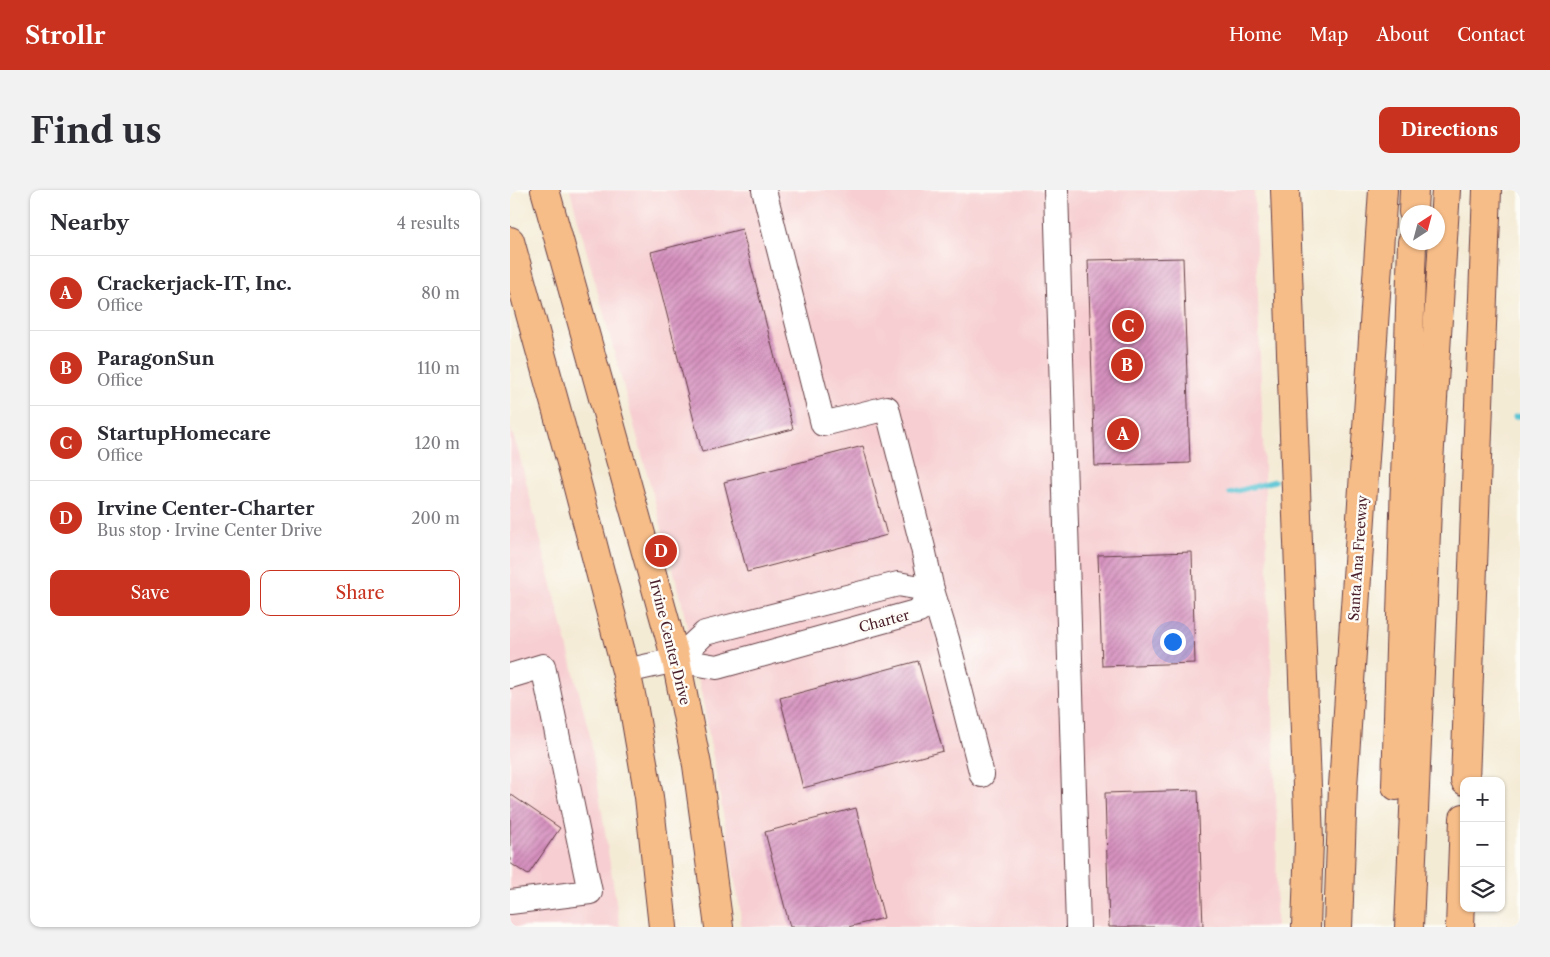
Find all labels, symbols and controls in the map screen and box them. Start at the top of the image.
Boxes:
text: Strollr [25,21,105,50]
text: Home [1229,24,1282,46]
text: Map [1310,24,1348,46]
text: About [1376,24,1429,46]
text: Contact [1457,24,1525,46]
button: Directions [1379,107,1520,153]
text: Find us [30,109,162,152]
north arrow [1400,205,1445,250]
text: Nearby [50,210,129,235]
text: 4 results [397,213,460,233]
text: Crackerjack-IT, Inc. [97,272,292,295]
text: A [60,283,72,303]
text: 80 m [421,283,460,303]
text: Office [97,295,143,315]
pin: C [1112,307,1144,345]
pin: B [1111,346,1143,384]
text: ParagonSun [97,347,215,370]
text: B [60,358,72,378]
text: 110 m [417,358,460,378]
text: Office [97,370,143,390]
pin: A [1107,415,1139,453]
text: StartupHomecare [97,422,271,445]
text: C [60,433,72,453]
text: 120 m [415,433,460,453]
text: Office [97,445,143,465]
street label: Santa Ana Freeway [1345,494,1371,622]
text: Irvine Center-Charter [97,497,315,520]
text: D [59,508,73,528]
text: 200 m [411,508,460,528]
text: Bus stop · Irvine Center Drive [97,520,322,540]
pin: D [645,532,677,570]
button: Save [50,570,250,616]
button: Share [260,570,460,616]
street label: Irvine Center Drive [646,577,694,707]
street label: Charter [857,606,911,636]
your location [1160,629,1186,655]
map controls [1460,777,1505,912]
button: + [1460,777,1505,822]
button: − [1460,822,1505,867]
button: layers [1460,867,1505,912]

